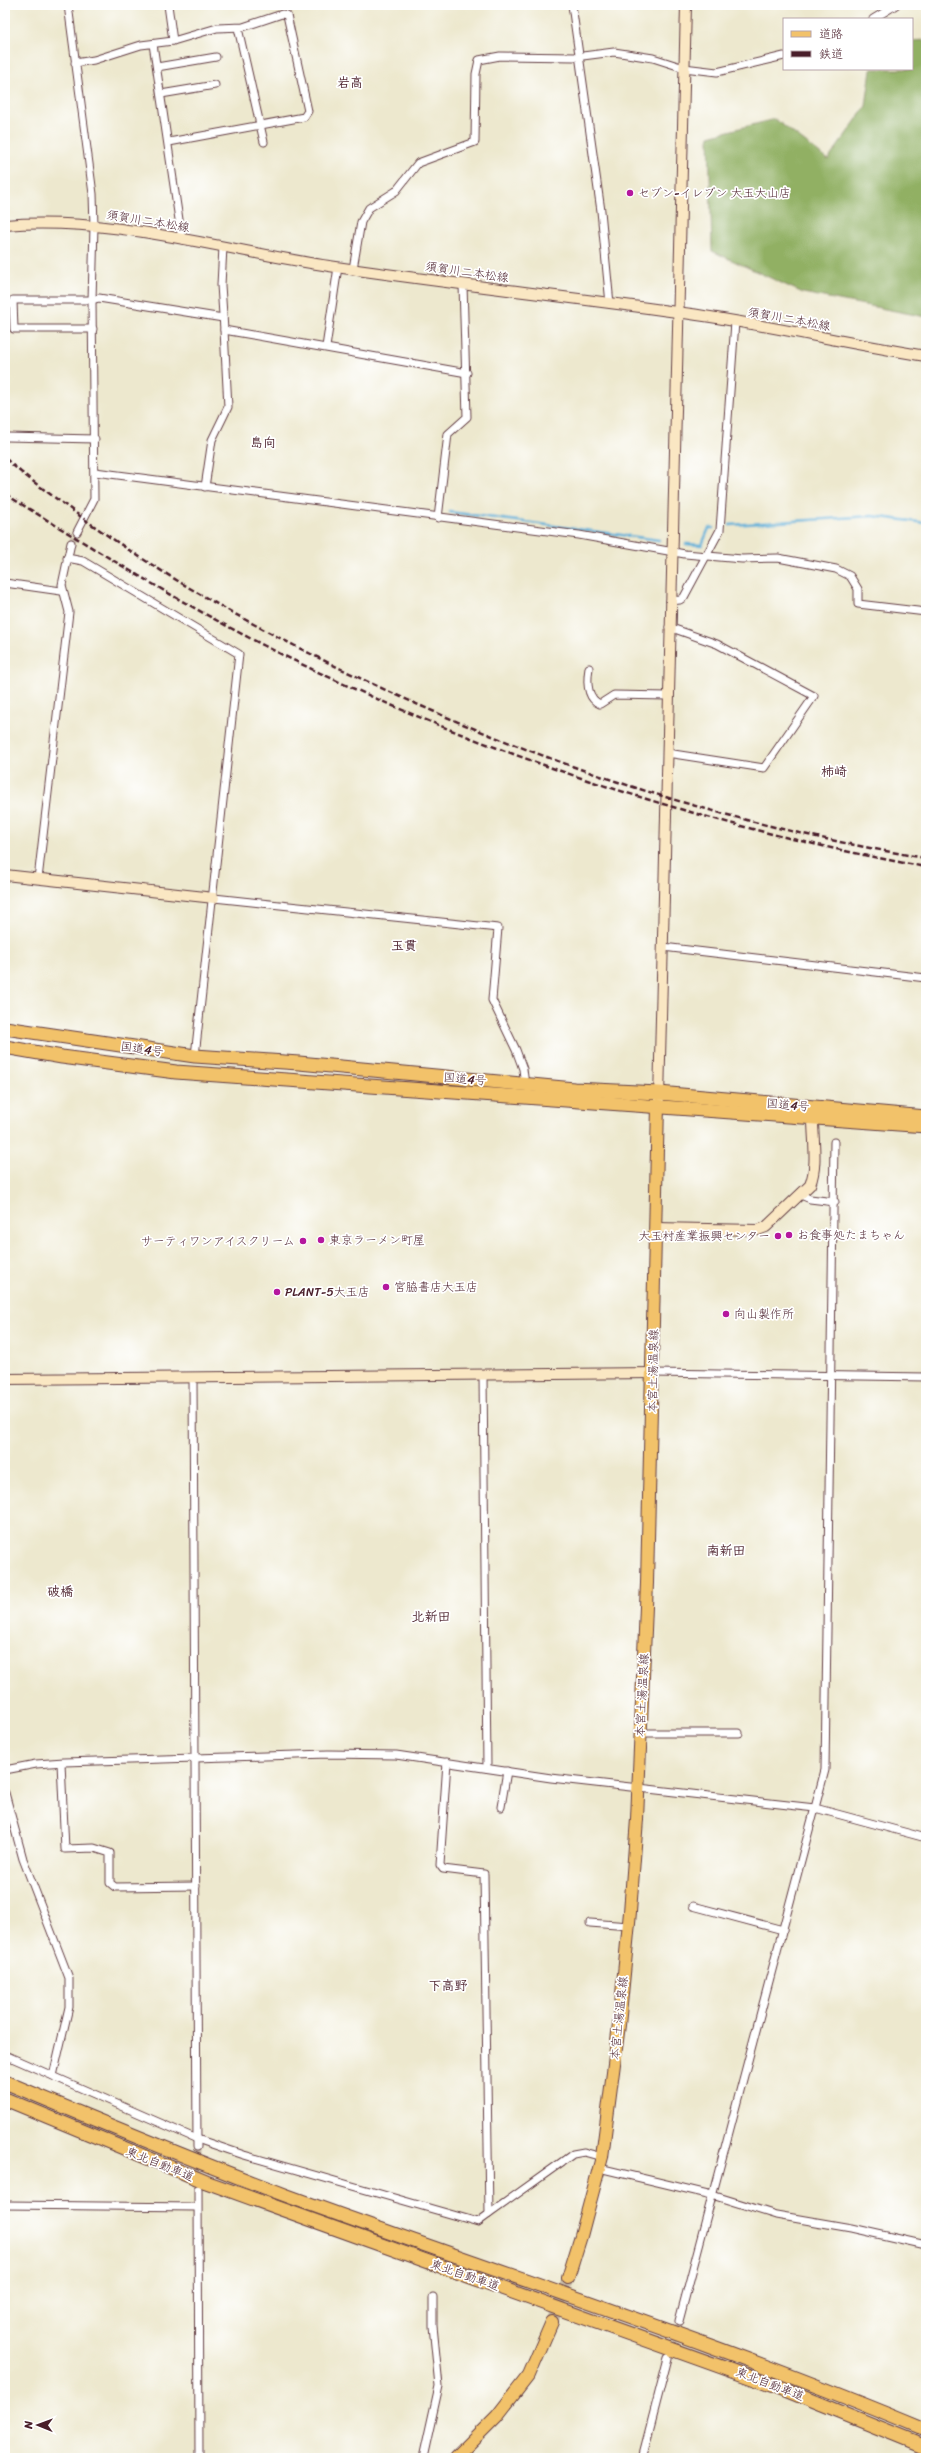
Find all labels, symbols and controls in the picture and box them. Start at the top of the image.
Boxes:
legend [783,18,913,70]
text: 道路 [819,23,843,45]
text: 鉄道 [819,43,843,65]
district label: 岩高 [337,71,363,94]
place label: セブン-イレブン 大玉大山店 [638,182,791,204]
marker: セブン-イレブン 大玉大山店 [625,188,635,198]
street label: 須賀川二本松線 [105,204,191,238]
street label: 須賀川二本松線 [424,255,510,289]
street label: 須賀川二本松線 [746,301,832,337]
district label: 島向 [250,431,276,454]
district label: 柿崎 [821,760,847,783]
district label: 玉貫 [391,934,417,957]
street label: 国道4号 [119,1035,165,1063]
street label: 国道4号 [442,1066,488,1092]
street label: 国道4号 [765,1092,811,1118]
place label: お食事処たまちゃん [797,1224,905,1246]
place label: 大玉村産業振興センター [638,1225,770,1247]
place label: 東京ラーメン町屋 [329,1229,425,1251]
place label: サーティワンアイスクリーム [141,1230,295,1252]
marker: お食事処たまちゃん [784,1230,794,1240]
marker: 大玉村産業振興センター [773,1231,783,1241]
marker: 東京ラーメン町屋 [316,1235,326,1245]
marker: サーティワンアイスクリーム [298,1236,308,1246]
place label: 宮脇書店大玉店 [394,1276,478,1298]
place label: PLANT-5大玉店 [285,1281,370,1303]
marker: 宮脇書店大玉店 [381,1282,391,1292]
marker: PLANT-5大玉店 [272,1287,282,1297]
place label: 向山製作所 [734,1303,794,1325]
marker: 向山製作所 [721,1309,731,1319]
street label: 本宮土湯温泉線 [641,1329,665,1413]
district label: 南新田 [706,1539,746,1562]
district label: 破橋 [47,1580,73,1603]
district label: 北新田 [411,1605,451,1628]
street label: 本宮土湯温泉線 [629,1652,655,1738]
district label: 下高野 [428,1974,468,1997]
street label: 本宮土湯温泉線 [604,1975,634,2061]
street label: 東北自動車道 [122,2140,198,2188]
street label: 東北自動車道 [427,2253,503,2297]
street label: 東北自動車道 [732,2361,808,2407]
north arrow [18,2405,58,2445]
text: N [19,2420,38,2430]

